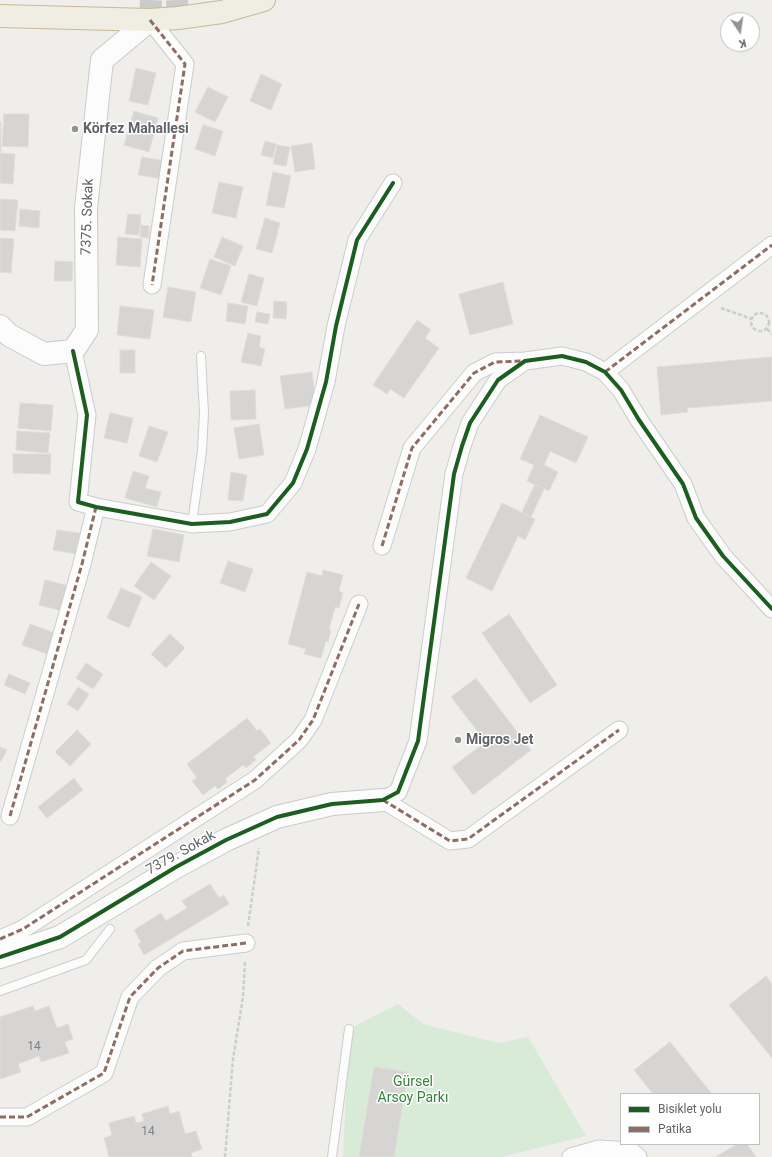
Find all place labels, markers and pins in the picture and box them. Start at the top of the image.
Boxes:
place label: Körfez Mahallesi [83,121,189,137]
marker: Körfez Mahallesi [70,124,80,134]
place label: Migros Jet [466,732,534,748]
marker: Migros Jet [453,735,463,745]

